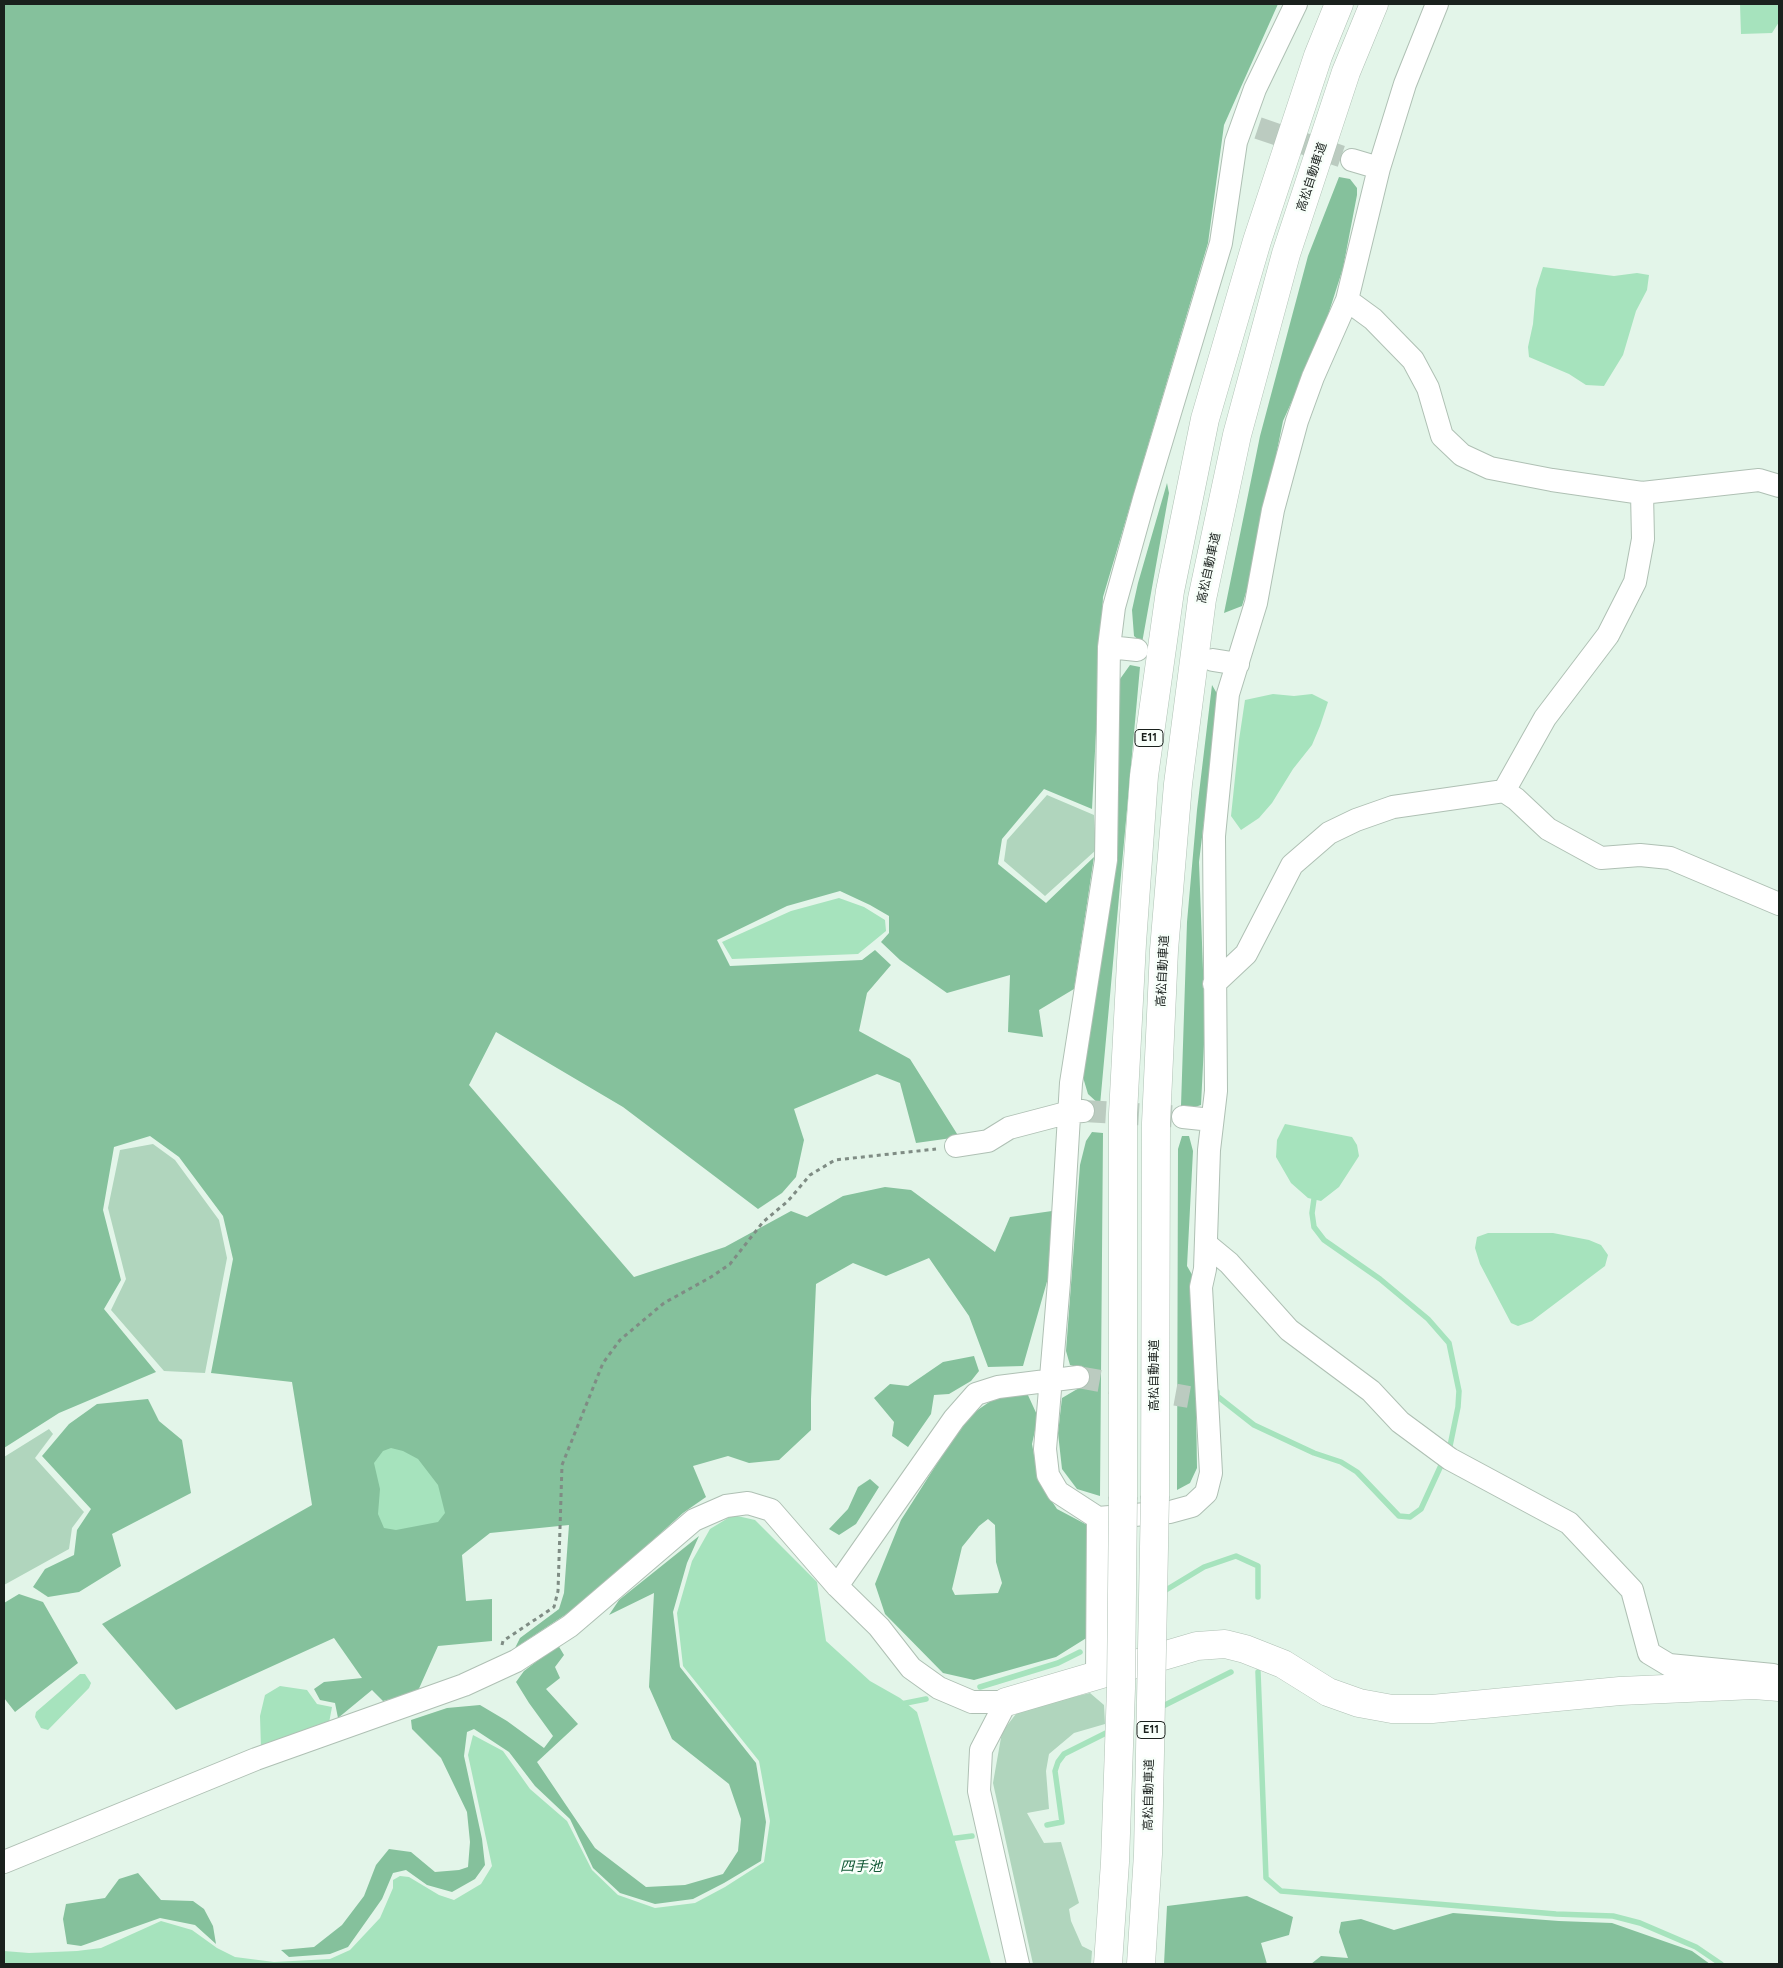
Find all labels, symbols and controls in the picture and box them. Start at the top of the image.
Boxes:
street label: 高松自動車道 [1294,141,1330,213]
street label: 高松自動車道 [1194,531,1224,605]
road number: E11 [1135,730,1163,746]
street label: 高松自動車道 [1154,935,1172,1007]
street label: 高松自動車道 [1147,1339,1161,1411]
road number: E11 [1137,1722,1165,1738]
street label: 高松自動車道 [1141,1759,1157,1831]
water label: 四手池 [840,1859,882,1875]

